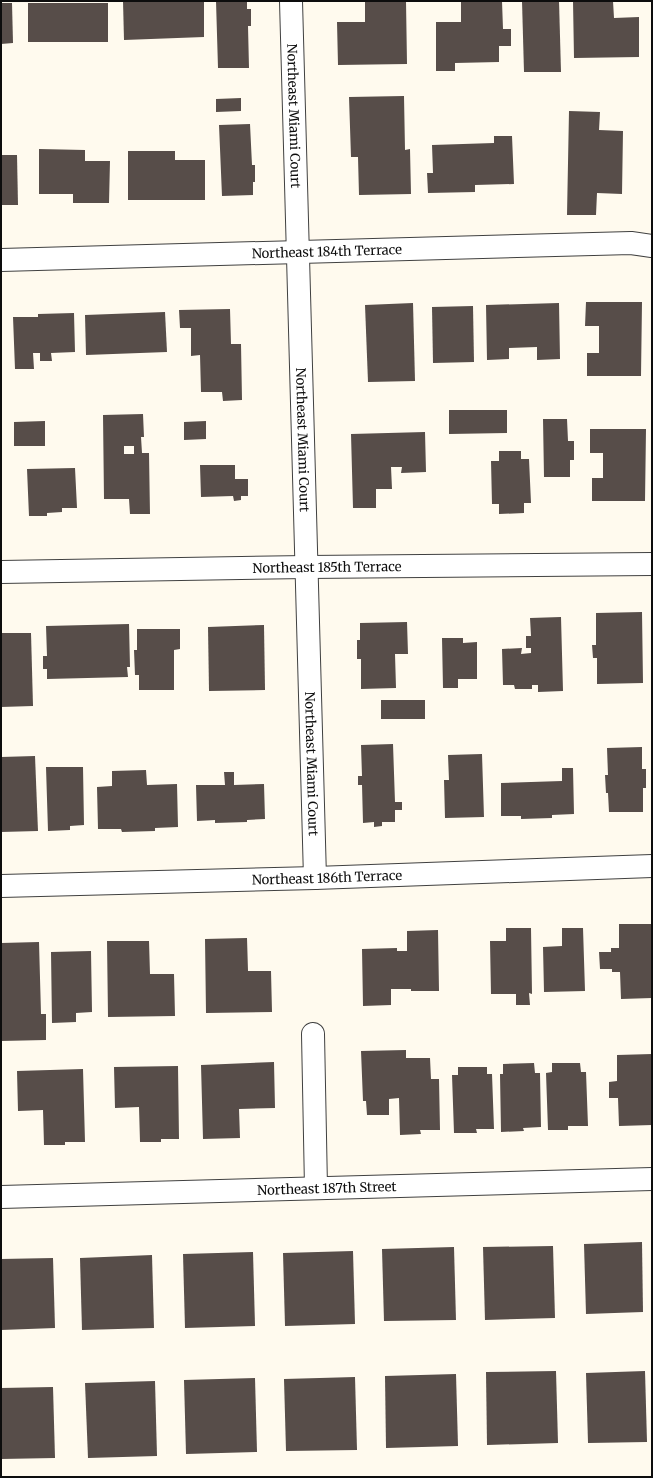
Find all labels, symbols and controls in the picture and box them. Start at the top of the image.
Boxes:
street label: Northeast Miami Court [283,44,304,188]
street label: Northeast 184th Terrace [252,241,402,262]
street label: Northeast Miami Court [292,367,313,512]
street label: Northeast 185th Terrace [252,558,402,577]
street label: Northeast Miami Court [301,691,322,836]
street label: Northeast 186th Terrace [252,867,403,889]
street label: Northeast 187th Street [257,1178,397,1199]

